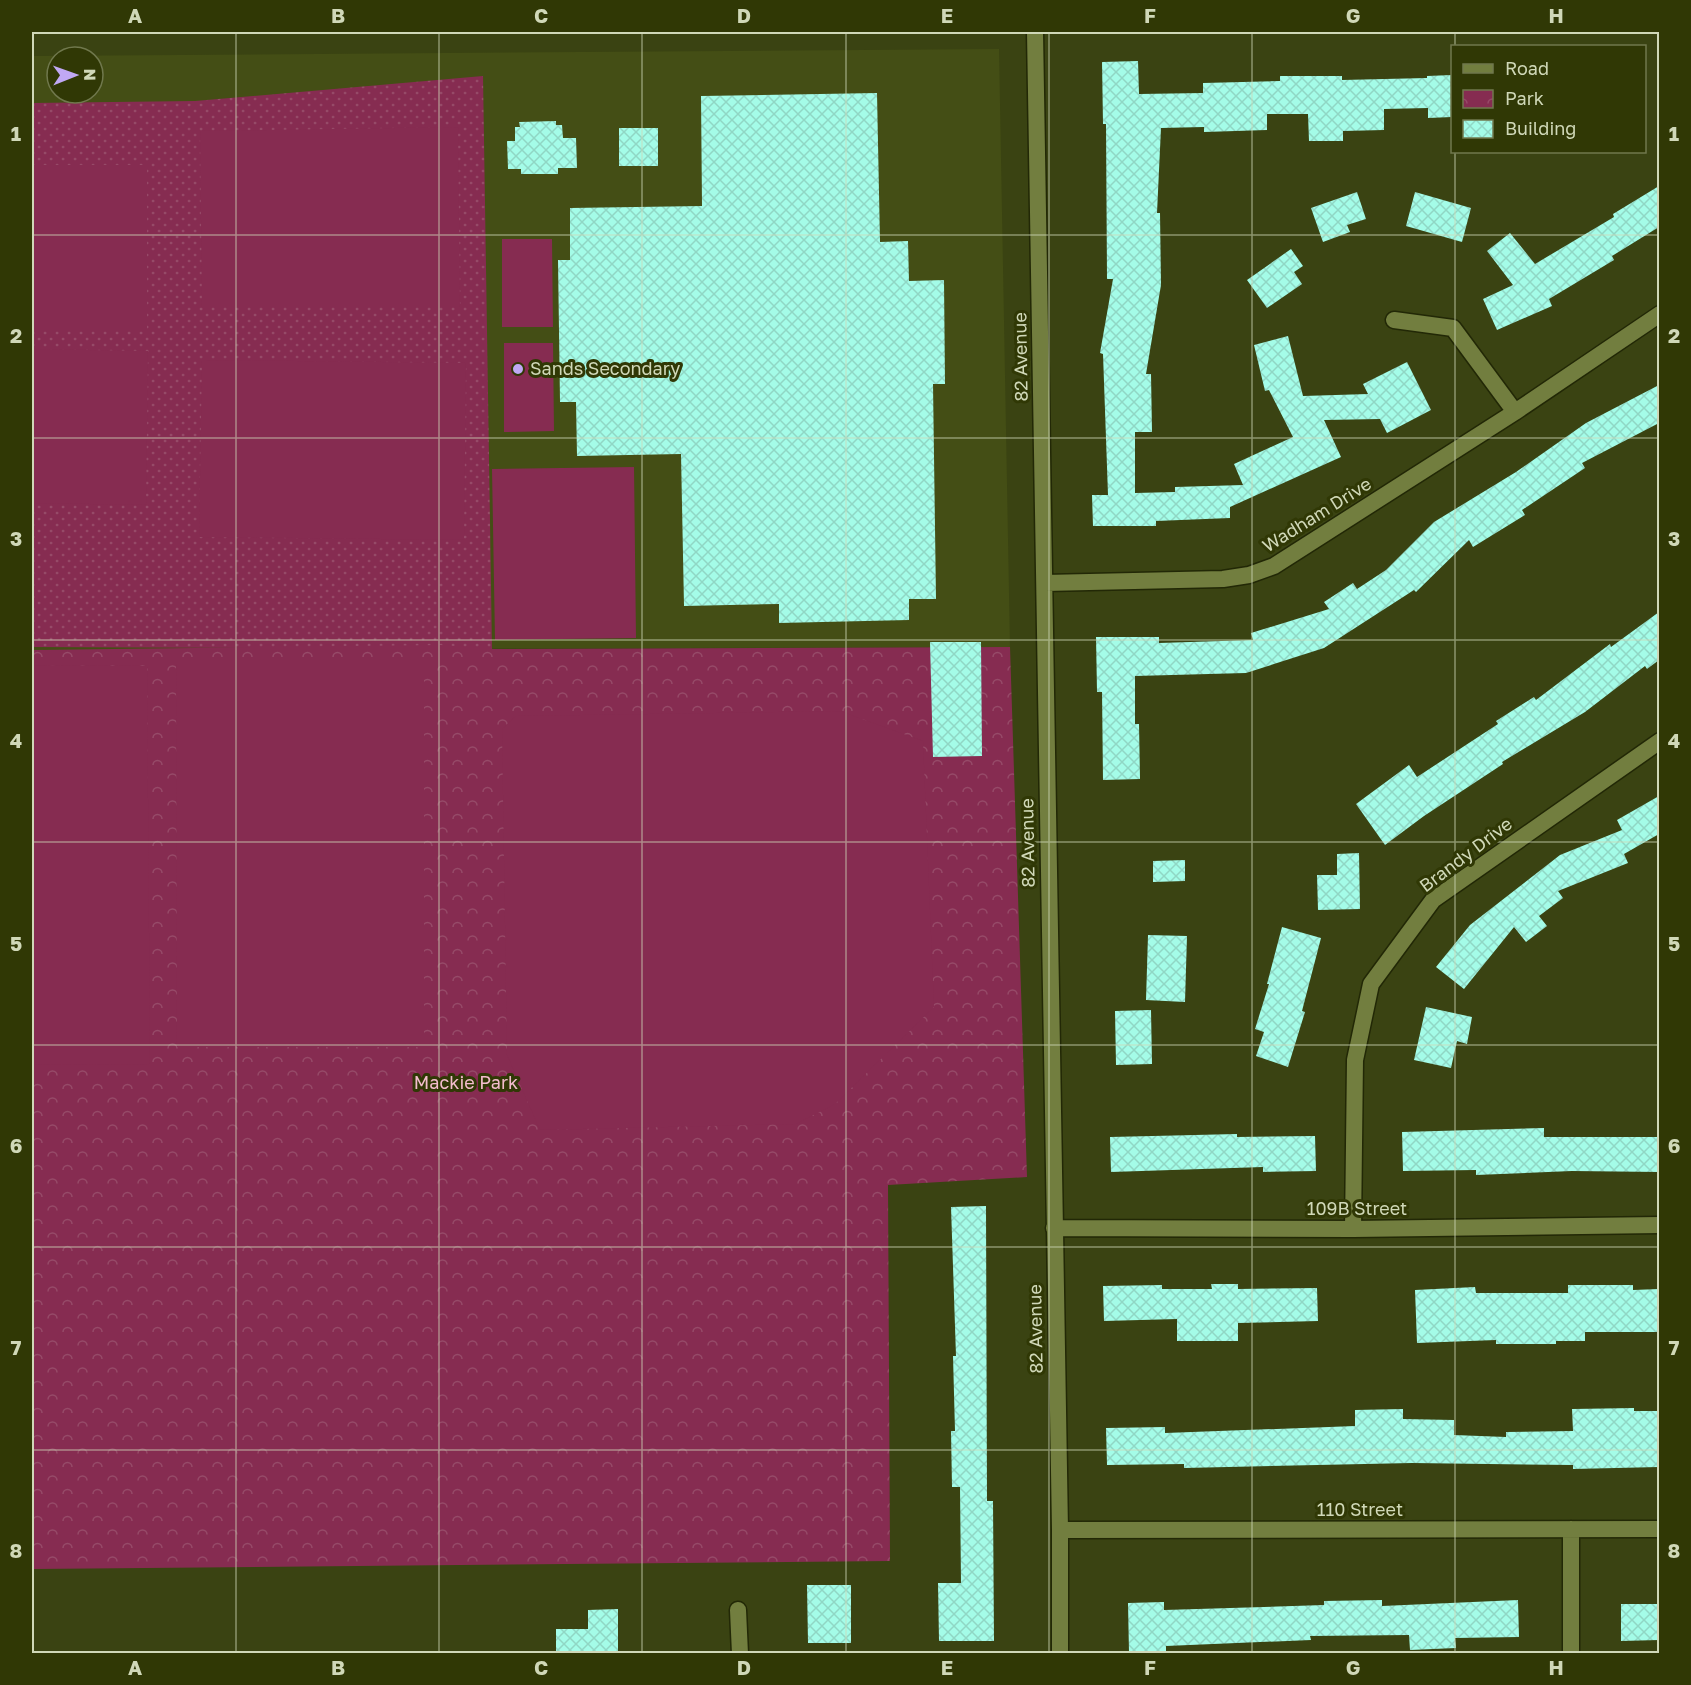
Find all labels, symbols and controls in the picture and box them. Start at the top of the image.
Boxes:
text: A [128,3,142,27]
text: B [331,3,345,27]
text: C [534,3,548,27]
text: D [737,3,751,27]
text: E [941,3,953,27]
text: F [1144,3,1156,27]
text: G [1346,3,1360,27]
text: H [1548,3,1564,27]
north arrow [45,45,105,105]
legend [1451,45,1646,153]
text: Road [1505,57,1549,79]
text: N [80,68,100,81]
text: Park [1505,87,1544,109]
text: Building [1505,117,1576,139]
text: 1 [11,121,21,145]
text: 1 [1669,121,1679,145]
street label: 82 Avenue [1008,312,1032,402]
text: 2 [10,323,22,347]
text: 2 [1668,323,1680,347]
place label: Sands Secondary [530,357,680,379]
marker: Sands Secondary [511,362,525,376]
street label: Wadham Drive [1258,472,1375,556]
text: 3 [10,526,22,550]
text: 3 [1668,526,1680,550]
text: 4 [10,728,22,752]
text: 4 [1668,728,1680,752]
street label: 82 Avenue [1015,798,1039,888]
street label: Brandy Drive [1415,812,1516,896]
text: 5 [10,931,22,955]
text: 5 [1668,931,1680,955]
park label: Mackie Park [414,1071,518,1093]
text: 6 [10,1133,22,1157]
text: 6 [1668,1133,1680,1157]
street label: 109B Street [1307,1197,1407,1219]
street label: 82 Avenue [1023,1284,1047,1374]
text: 7 [11,1335,22,1359]
text: 7 [1669,1335,1680,1359]
street label: 110 Street [1317,1498,1403,1520]
text: 8 [10,1538,22,1562]
text: 8 [1668,1538,1680,1562]
text: A [128,1655,142,1679]
text: B [331,1655,345,1679]
text: C [534,1655,548,1679]
text: D [737,1655,751,1679]
text: E [941,1655,953,1679]
text: F [1144,1655,1156,1679]
text: G [1346,1655,1360,1679]
text: H [1548,1655,1564,1679]

